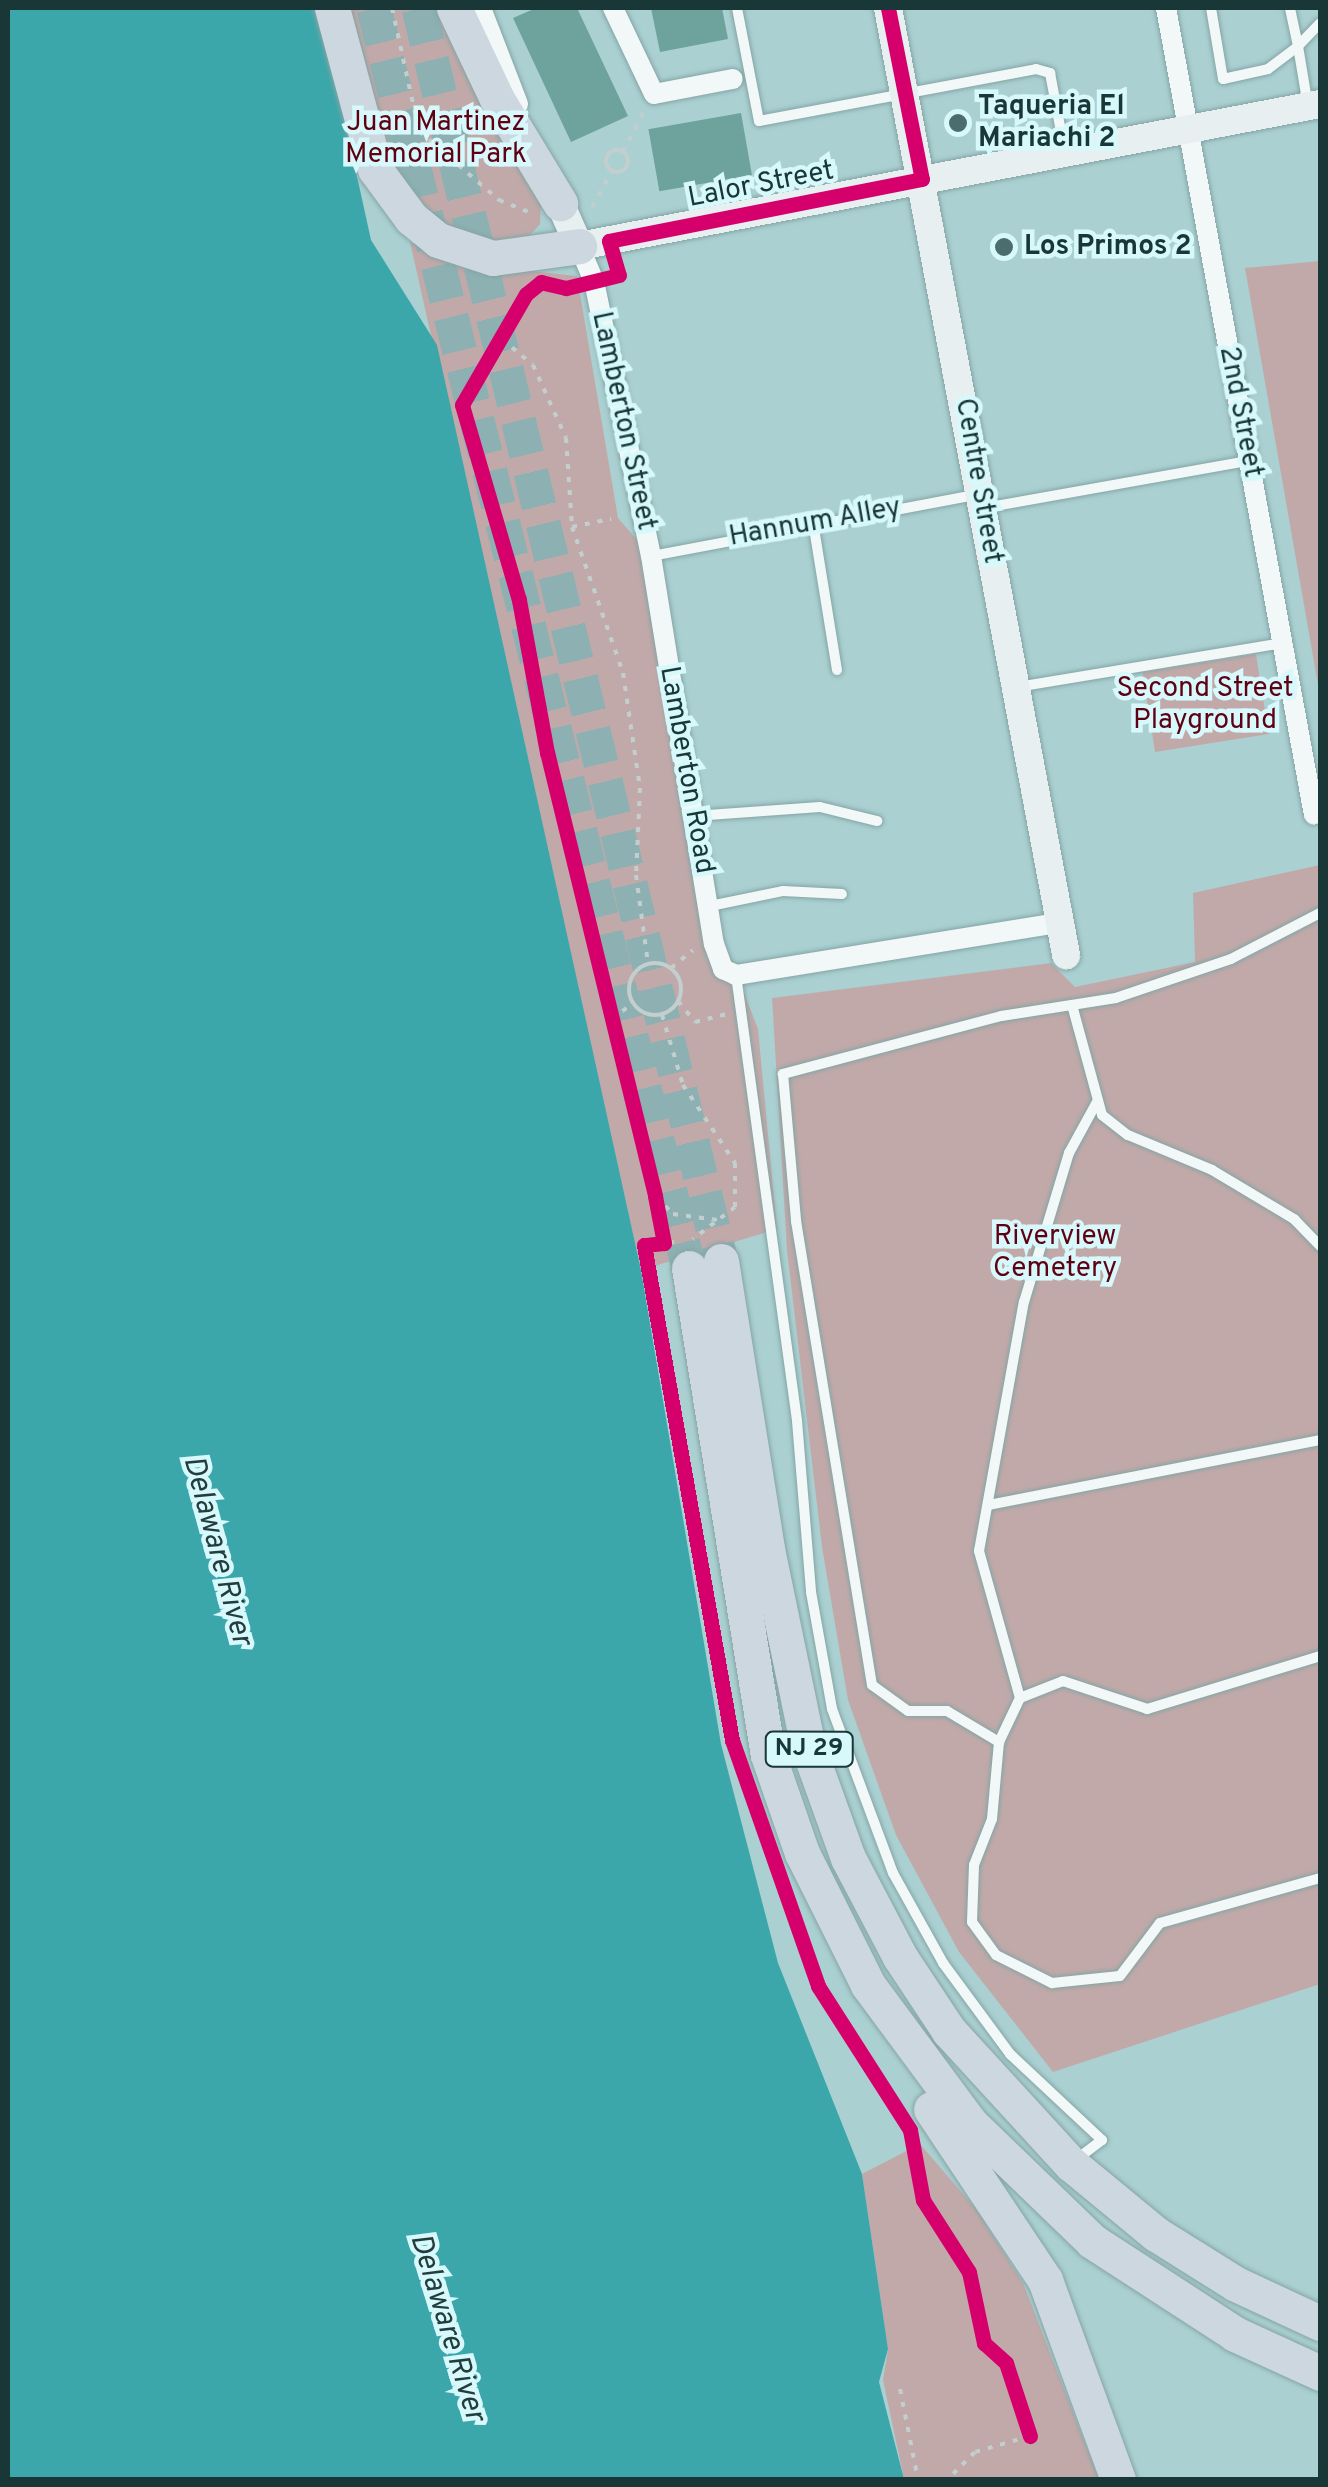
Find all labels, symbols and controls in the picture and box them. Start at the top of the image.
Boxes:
place label: Taqueria El Mariachi 2 [978,90,1125,156]
park label: Juan Martinez Memorial Park [345,106,527,172]
marker: Taqueria El Mariachi 2 [947,112,969,134]
street label: Lalor Street [685,154,837,216]
place label: Los Primos 2 [1024,230,1192,264]
marker: Los Primos 2 [993,236,1015,258]
street label: Lamberton Street [583,309,663,533]
street label: 2nd Street [1211,344,1269,480]
street label: Centre Street [947,396,1009,566]
street label: Hannum Alley [726,491,904,555]
street label: Lamberton Road [651,664,721,876]
park label: Second Street Playground [1116,672,1294,738]
park label: Riverview Cemetery [993,1220,1117,1286]
water label: Delaware River [173,1452,259,1650]
road number: NJ 29 [764,1729,854,1769]
water label: Delaware River [400,2230,492,2426]

